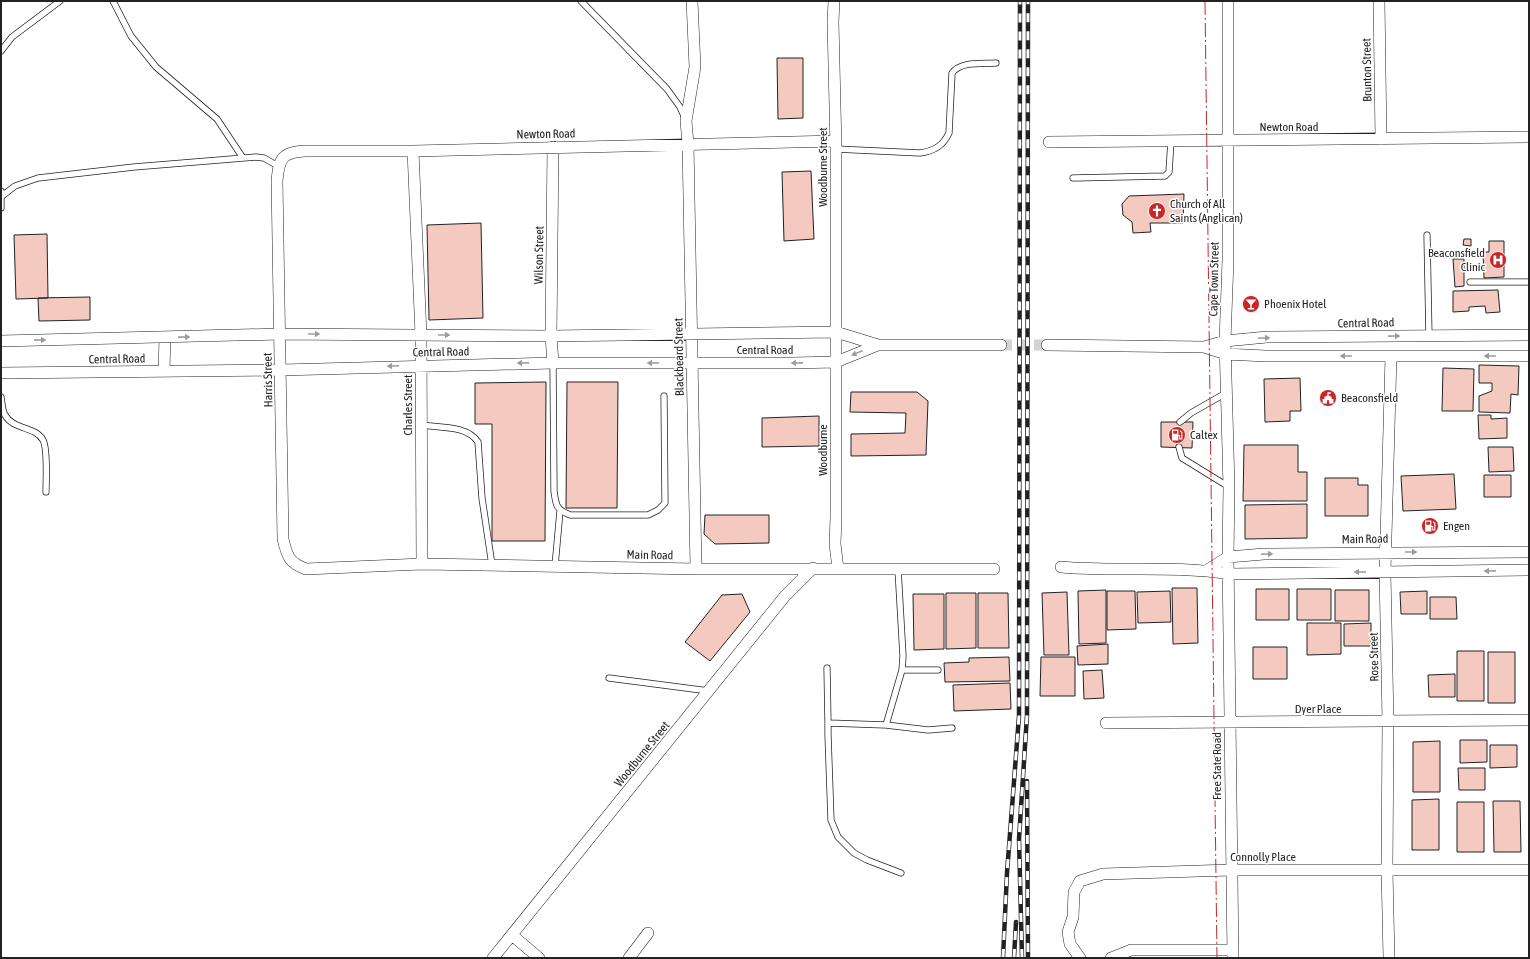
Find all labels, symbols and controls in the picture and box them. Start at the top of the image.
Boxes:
street label: Brunton Street [1359,38,1375,102]
street label: Newton Road [1260,120,1318,134]
street label: Newton Road [516,126,576,142]
street label: Woodburne Street [816,127,830,207]
place label: Church of All Saints (Anglican) [1170,197,1243,225]
church icon: Church of All Saints (Anglican) [1147,201,1167,221]
street label: Wilson Street [531,225,547,284]
street label: Cape Town Street [1206,241,1222,317]
place label: Beaconsfield Clinic [1428,246,1486,274]
hospital icon: Beaconsfield Clinic [1488,250,1508,270]
bar icon: Phoenix Hotel [1241,294,1261,314]
place label: Phoenix Hotel [1264,297,1327,311]
street label: Central Road [1338,316,1394,330]
street label: Blackbeard Street [671,317,687,396]
one-way arrow [308,331,321,337]
one-way arrow [438,332,451,338]
one-way arrow [178,333,190,340]
one-way arrow [1388,333,1401,339]
one-way arrow [1258,334,1270,341]
one-way arrow [34,337,47,343]
street label: Central Road [737,343,793,357]
street label: Central Road [413,345,469,359]
one-way arrow [851,351,863,357]
street label: Central Road [89,352,145,366]
street label: Harris Street [261,352,275,407]
one-way arrow [1339,353,1352,359]
one-way arrow [1483,353,1496,359]
one-way arrow [517,360,529,367]
one-way arrow [646,360,659,366]
one-way arrow [790,360,803,366]
one-way arrow [387,363,399,370]
street label: Charles Street [401,374,415,436]
public building icon: Beaconsfield [1318,388,1338,408]
place label: Beaconsfield [1341,391,1398,405]
street label: Woodburne [816,424,830,476]
fuel station icon: Caltex [1167,425,1187,445]
place label: Caltex [1190,428,1218,442]
fuel station icon: Engen [1420,516,1440,536]
place label: Engen [1443,519,1470,533]
street label: Main Road [1341,532,1389,546]
street label: Main Road [626,548,674,562]
one-way arrow [1405,549,1418,555]
one-way arrow [1261,550,1273,557]
one-way arrow [1484,567,1496,574]
one-way arrow [1353,569,1366,575]
street label: Rose Street [1367,632,1381,682]
street label: Dyer Place [1295,702,1341,716]
street label: Woodburne Street [612,718,673,789]
street label: Free State Road [1210,732,1224,800]
street label: Connolly Place [1230,850,1296,864]

